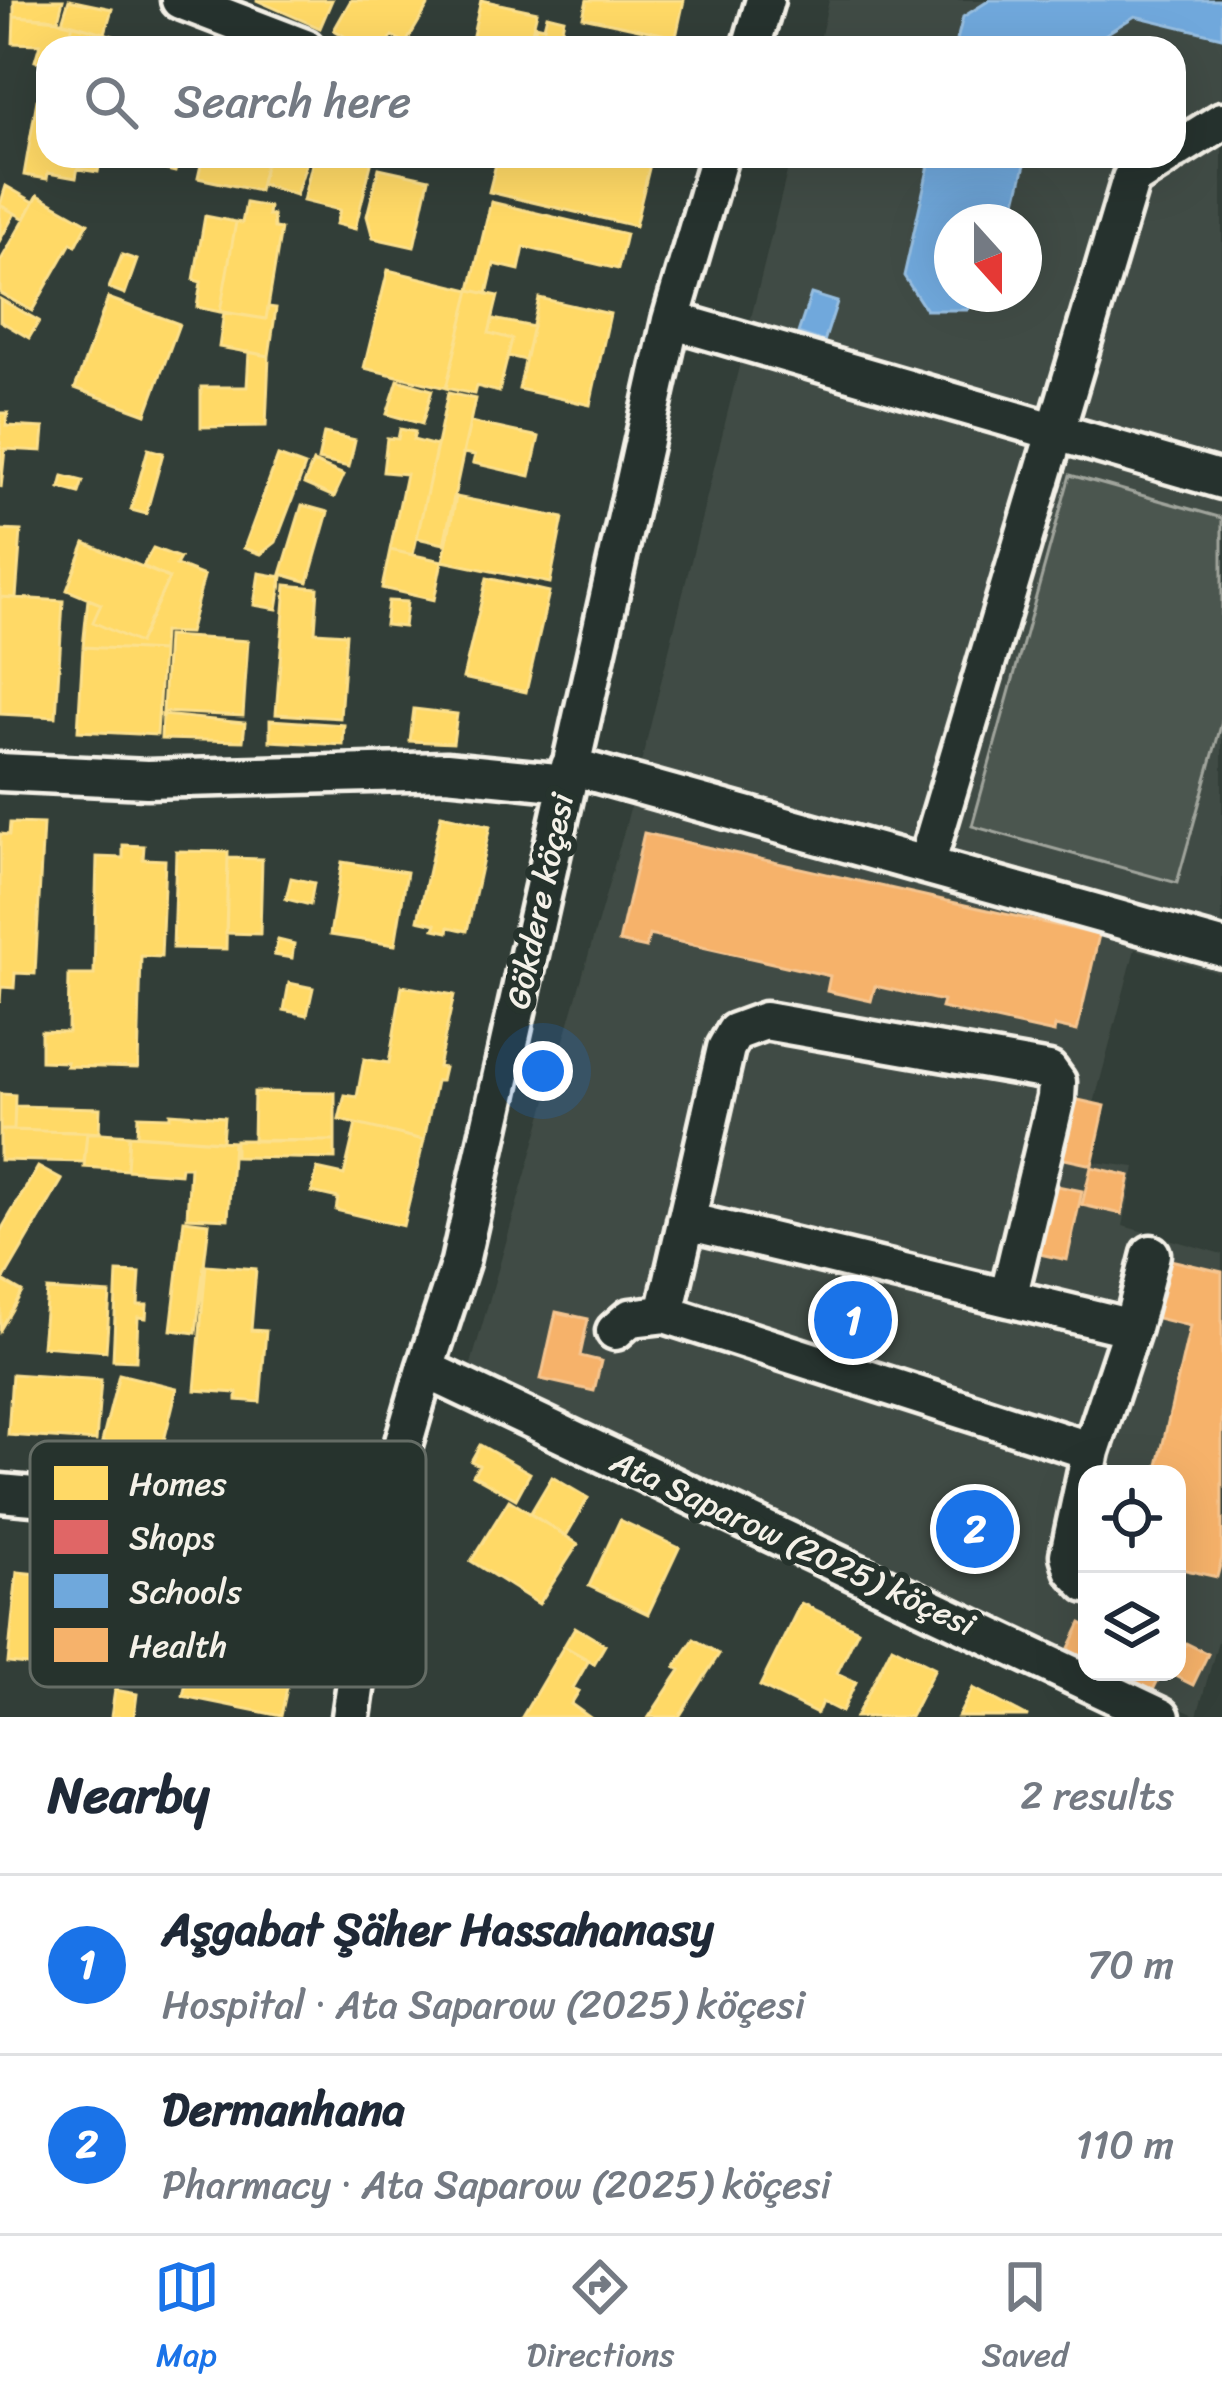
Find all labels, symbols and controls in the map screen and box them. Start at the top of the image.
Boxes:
search box [36,36,1186,168]
text: Search here [174,62,411,142]
icon: search [78,69,144,135]
north arrow [934,204,1042,312]
street label: Gökdere köçesi [489,787,591,1014]
your location [513,1041,573,1101]
pin: 1 [814,1275,892,1365]
legend [30,1441,426,1687]
street label: Ata Saparow (2025) köçesi [605,1441,981,1645]
text: Homes [129,1455,227,1513]
map controls [1078,1465,1186,1681]
button: locate [1078,1465,1186,1573]
pin: 2 [936,1484,1014,1574]
text: Shops [129,1509,215,1567]
text: Schools [129,1563,242,1621]
button: layers [1078,1573,1186,1681]
text: Health [129,1617,227,1675]
text: Nearby [48,1750,209,1840]
text: 2 results [1020,1761,1174,1830]
text: Aşgabat Şäher Hassahanasy [162,1890,714,1970]
text: 1 [79,1930,95,1999]
text: 70 m [1087,1930,1174,1999]
text: Hospital · Ata Saparow (2025) köçesi [162,1970,805,2039]
text: Dermanhana [162,2070,405,2150]
text: 2 [76,2110,98,2179]
text: 110 m [1076,2110,1174,2179]
text: Pharmacy · Ata Saparow (2025) köçesi [162,2150,831,2219]
tab: Map [154,2254,220,2384]
tab: Directions [527,2254,674,2384]
tab: Saved [981,2254,1068,2384]

